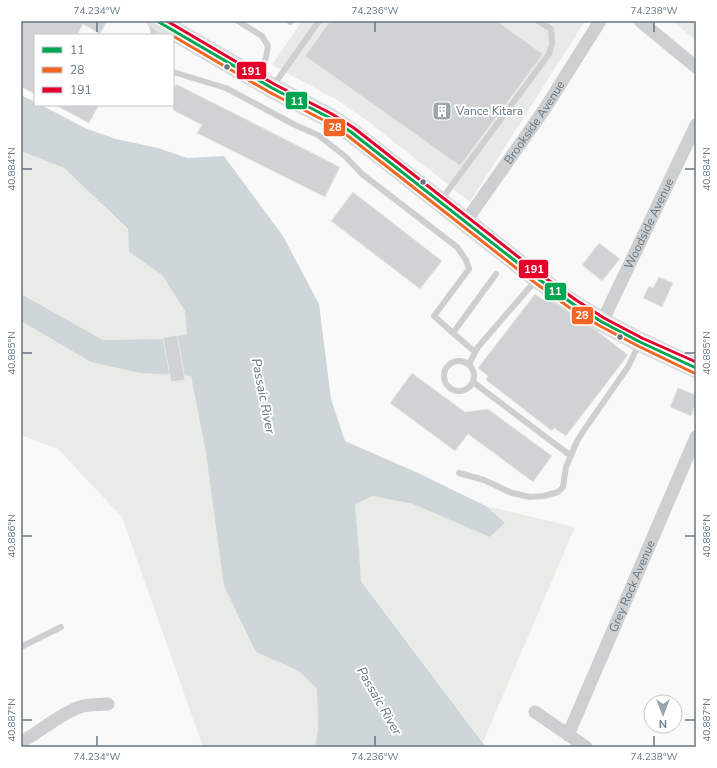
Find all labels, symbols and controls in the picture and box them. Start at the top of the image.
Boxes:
text: 74.234°W [73,4,121,18]
text: 74.236°W [351,4,399,18]
text: 74.238°W [630,4,678,18]
legend [34,34,174,106]
text: 11 [70,42,84,58]
line badge: 191 [236,61,267,80]
text: 28 [70,62,84,78]
unlabelled marker [222,62,232,72]
text: 191 [241,64,261,79]
street label: Brookside Avenue [500,78,568,167]
text: 191 [70,82,92,98]
line badge: 11 [285,91,308,110]
text: 11 [290,94,304,109]
building icon: Vance Kitara [431,100,453,122]
place label: Vance Kitara [455,103,523,119]
line badge: 28 [323,118,346,137]
text: 28 [328,120,342,135]
text: 40.884°N [5,147,19,191]
text: 40.884°N [700,147,714,191]
street label: Woodside Avenue [620,176,677,272]
unlabelled marker [418,177,428,187]
line badge: 191 [518,259,549,279]
text: 191 [524,262,544,277]
line badge: 11 [544,282,567,301]
text: 11 [548,284,562,299]
line badge: 28 [571,306,594,325]
text: 28 [575,308,589,323]
text: 40.885°N [5,331,19,375]
text: 40.885°N [700,331,714,375]
unlabelled marker [615,332,625,342]
water label: Passaic River [247,357,279,436]
text: 40.886°N [5,514,19,558]
text: 40.886°N [700,514,714,558]
street label: Grey Rock Avenue [605,538,659,635]
water label: Passaic River [352,663,406,739]
north arrow [643,694,683,734]
text: 40.887°N [5,698,19,742]
text: 40.887°N [700,698,714,742]
text: N [659,716,667,731]
text: 74.234°W [73,750,121,764]
text: 74.236°W [351,750,399,764]
text: 74.238°W [630,750,678,764]

